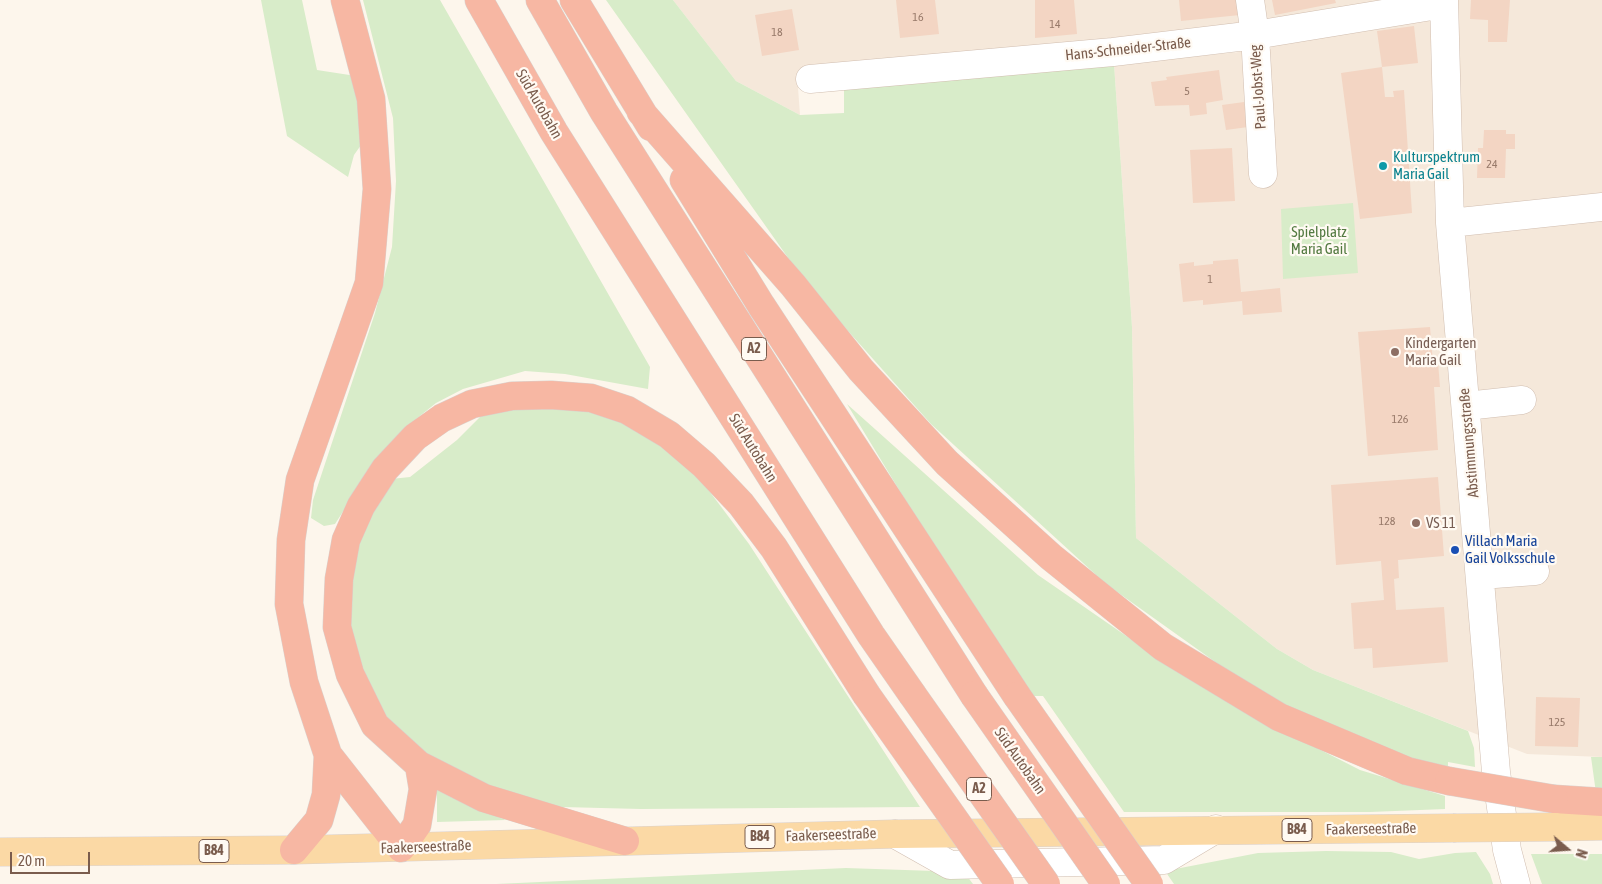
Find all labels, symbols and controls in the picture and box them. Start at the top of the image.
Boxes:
house number: 16 [912,10,924,24]
house number: 14 [1049,17,1061,31]
house number: 18 [771,25,783,39]
street label: Hans-Schneider-Straße [1064,33,1192,65]
street label: Paul-Jobst-Weg [1246,44,1270,130]
street label: Süd Autobahn [512,66,566,142]
house number: 5 [1184,84,1190,98]
place label: Kulturspektrum Maria Gail [1393,148,1480,183]
house number: 24 [1486,157,1498,171]
marker: Kulturspektrum Maria Gail [1377,160,1389,172]
park label: Spielplatz Maria Gail [1291,223,1347,258]
house number: 1 [1207,272,1213,286]
place label: Kindergarten Maria Gail [1405,334,1477,369]
road number: A2 [742,338,766,360]
marker: Kindergarten Maria Gail [1389,346,1401,358]
street label: Abstimmungsstraße [1455,387,1483,499]
street label: Süd Autobahn [725,411,781,485]
house number: 126 [1392,412,1408,426]
house number: 128 [1379,514,1395,528]
place label: VS 11 [1426,514,1456,532]
marker: VS 11 [1410,517,1422,529]
place label: Villach Maria Gail Volksschule [1465,532,1555,567]
marker: Villach Maria Gail Volksschule [1449,544,1461,556]
house number: 125 [1549,715,1565,729]
street label: Süd Autobahn [990,724,1050,798]
road number: A2 [966,778,992,801]
road number: B84 [1282,818,1312,842]
street label: Faakerseestraße [1326,819,1416,839]
street label: Faakerseestraße [785,824,877,846]
north arrow [1542,824,1592,874]
road number: B84 [745,826,775,849]
street label: Faakerseestraße [380,836,472,858]
road number: B84 [199,839,229,862]
scale bar [12,842,92,874]
text: N [1572,847,1590,860]
text: 20 m [18,852,45,869]

